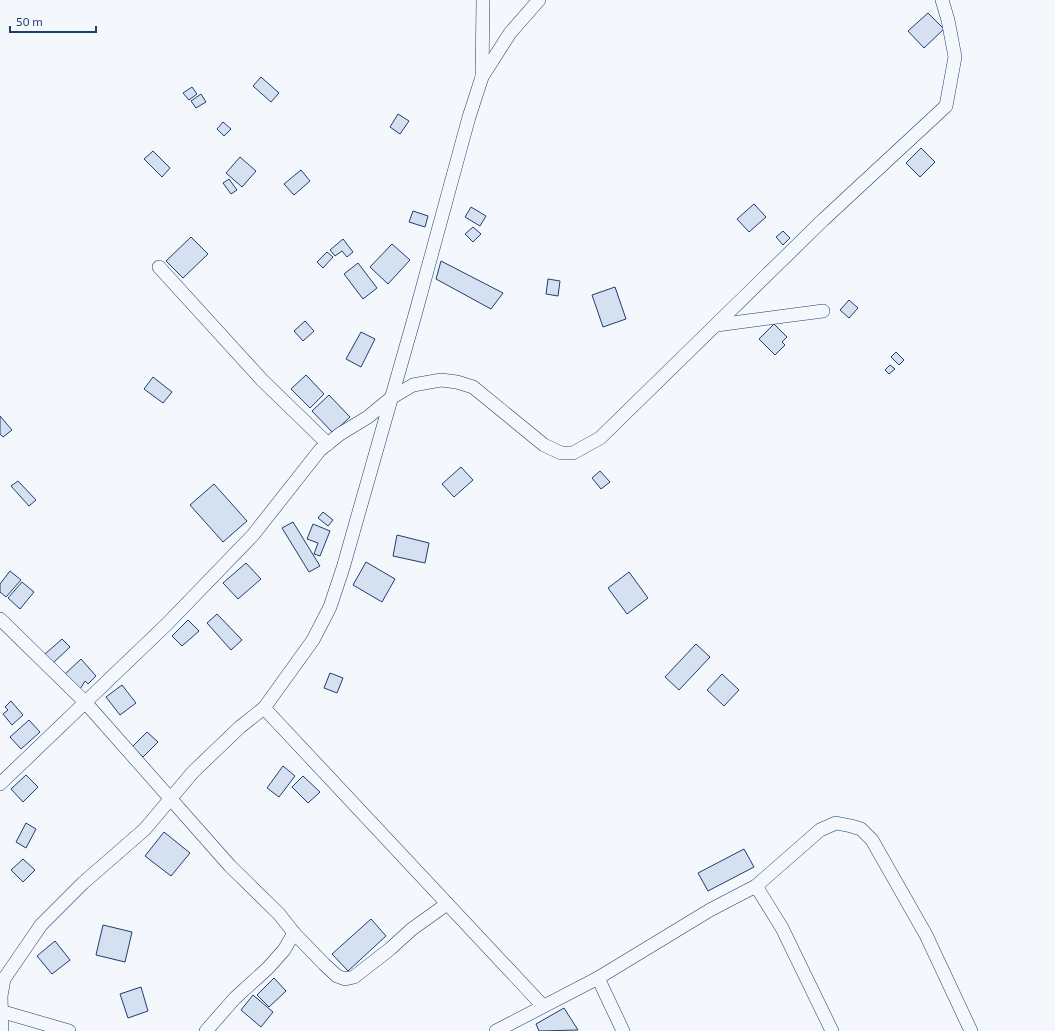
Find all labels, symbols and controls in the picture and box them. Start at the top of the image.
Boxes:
scale bar [10,8,96,34]
text: 50 m [16,14,43,28]

